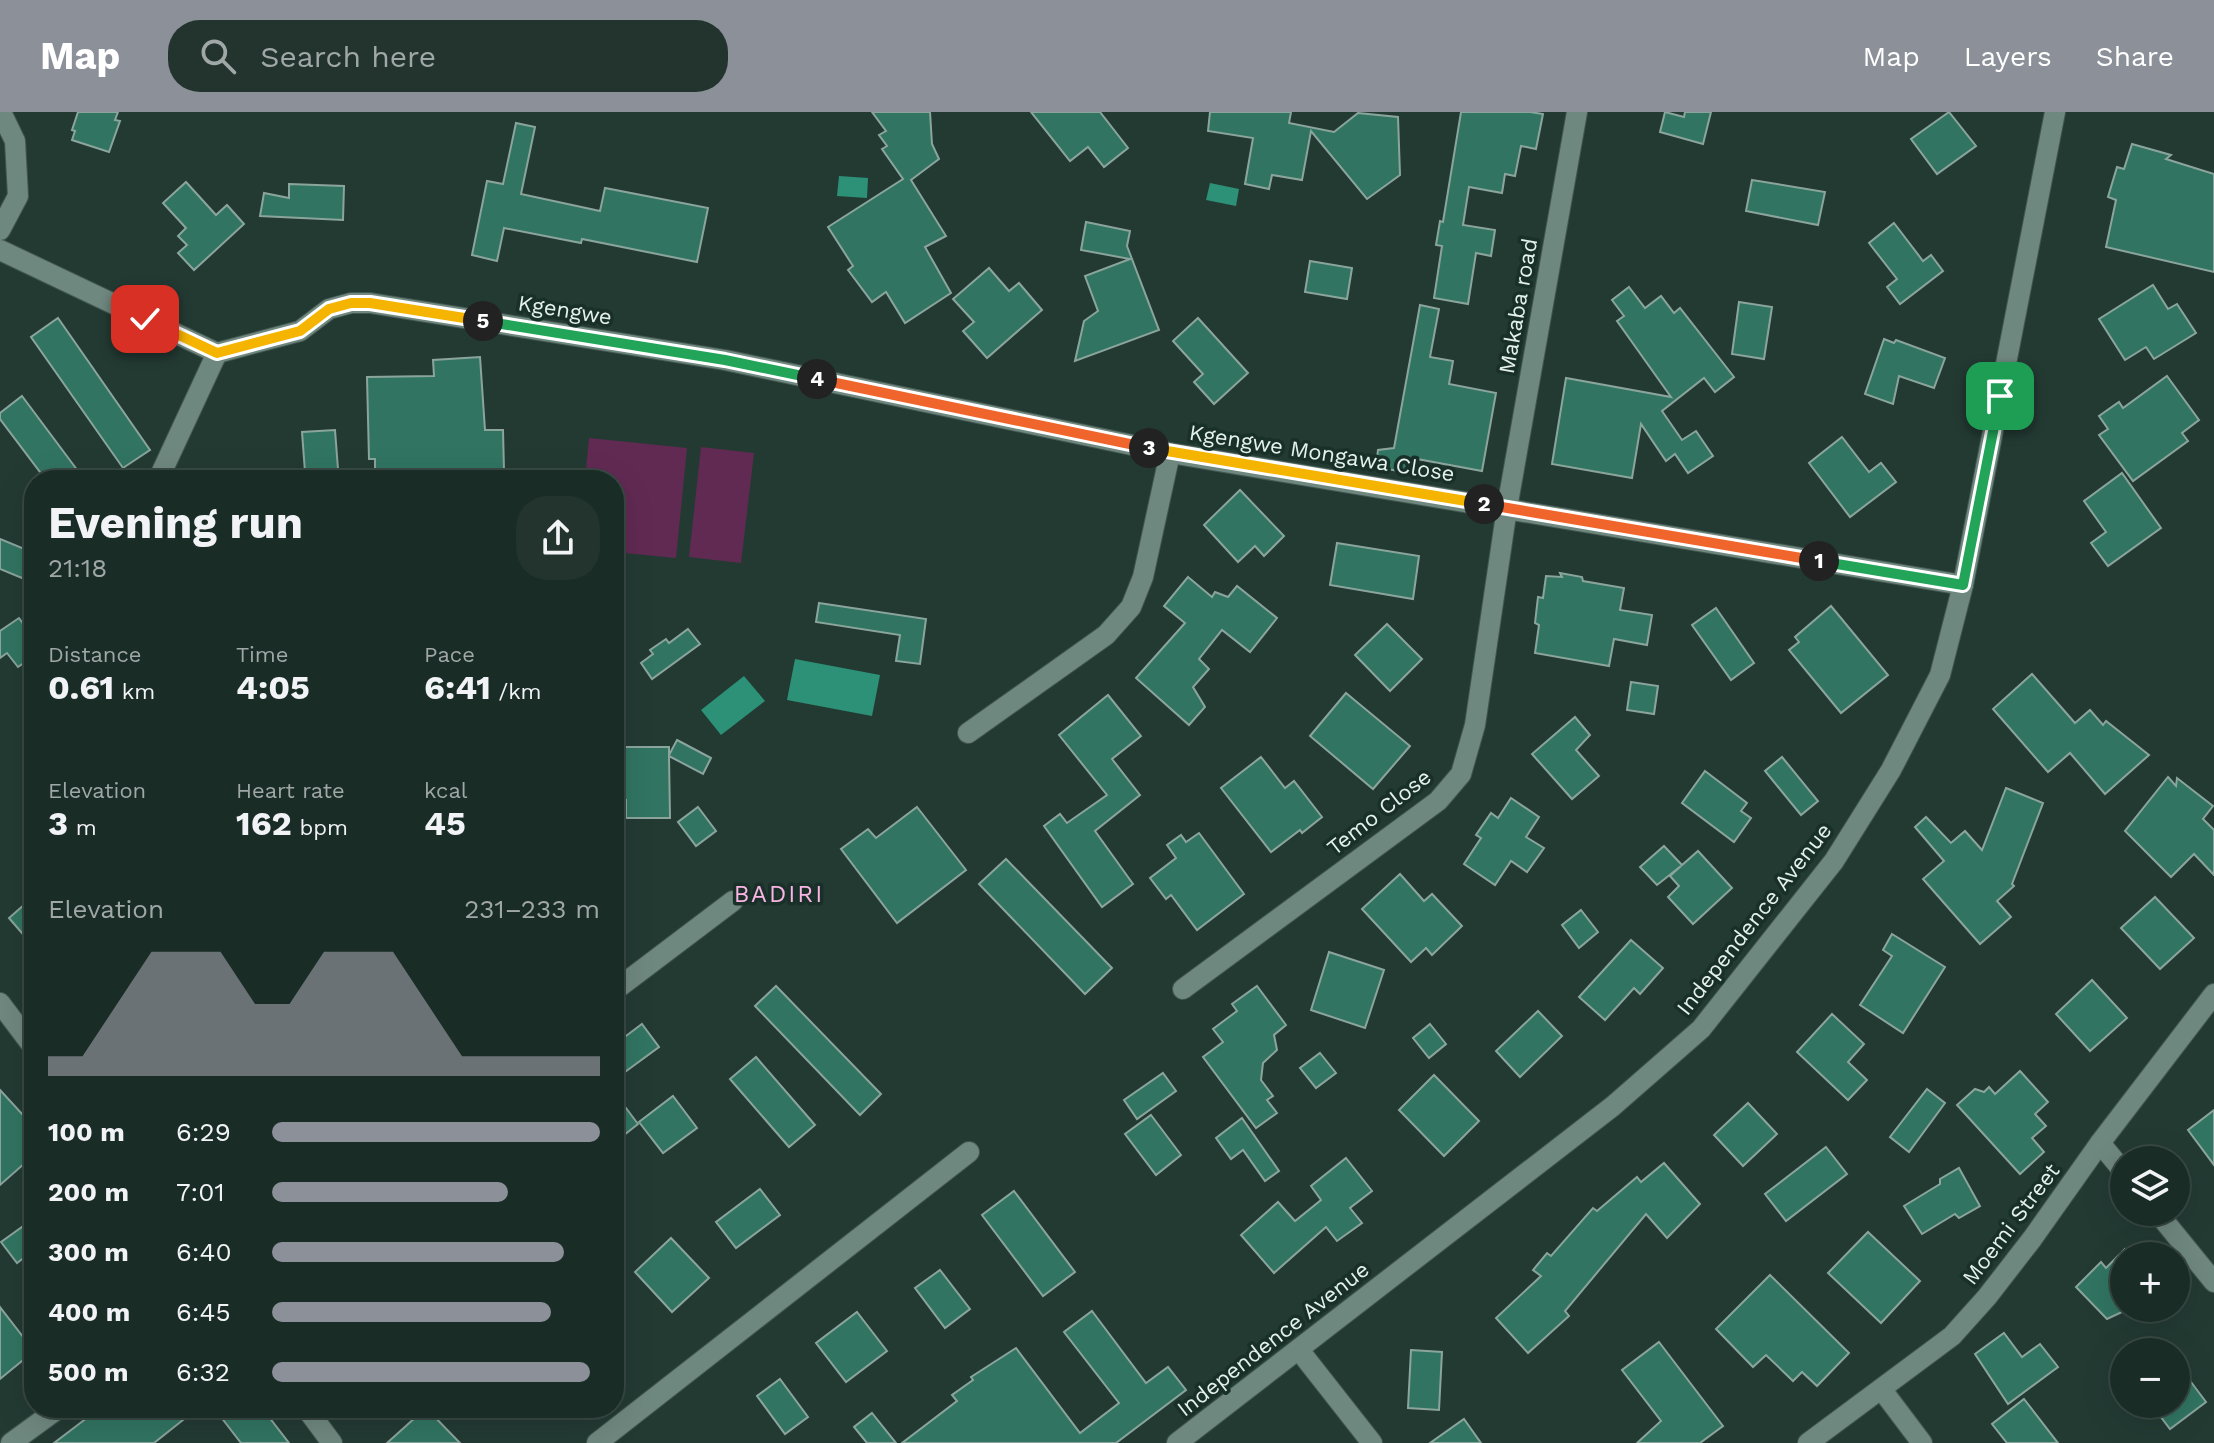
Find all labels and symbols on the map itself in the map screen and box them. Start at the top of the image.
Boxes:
street label: Makaba road [1494,236,1542,376]
pin [111,285,179,353]
street label: Kgengwe [516,290,614,330]
pin: 5 [463,301,503,341]
pin: 4 [797,359,837,399]
pin [1966,362,2034,430]
street label: Kgengwe Mongawa Close [1187,420,1457,486]
pin: 3 [1129,428,1169,468]
pin: 2 [1464,484,1504,524]
pin: 1 [1799,541,1839,581]
street label: Temo Close [1322,764,1436,860]
street label: Independence Avenue [1671,818,1837,1020]
district label: BADIRI [734,880,824,908]
street label: Moemi Street [1957,1159,2065,1289]
street label: Independence Avenue [1172,1256,1374,1422]

